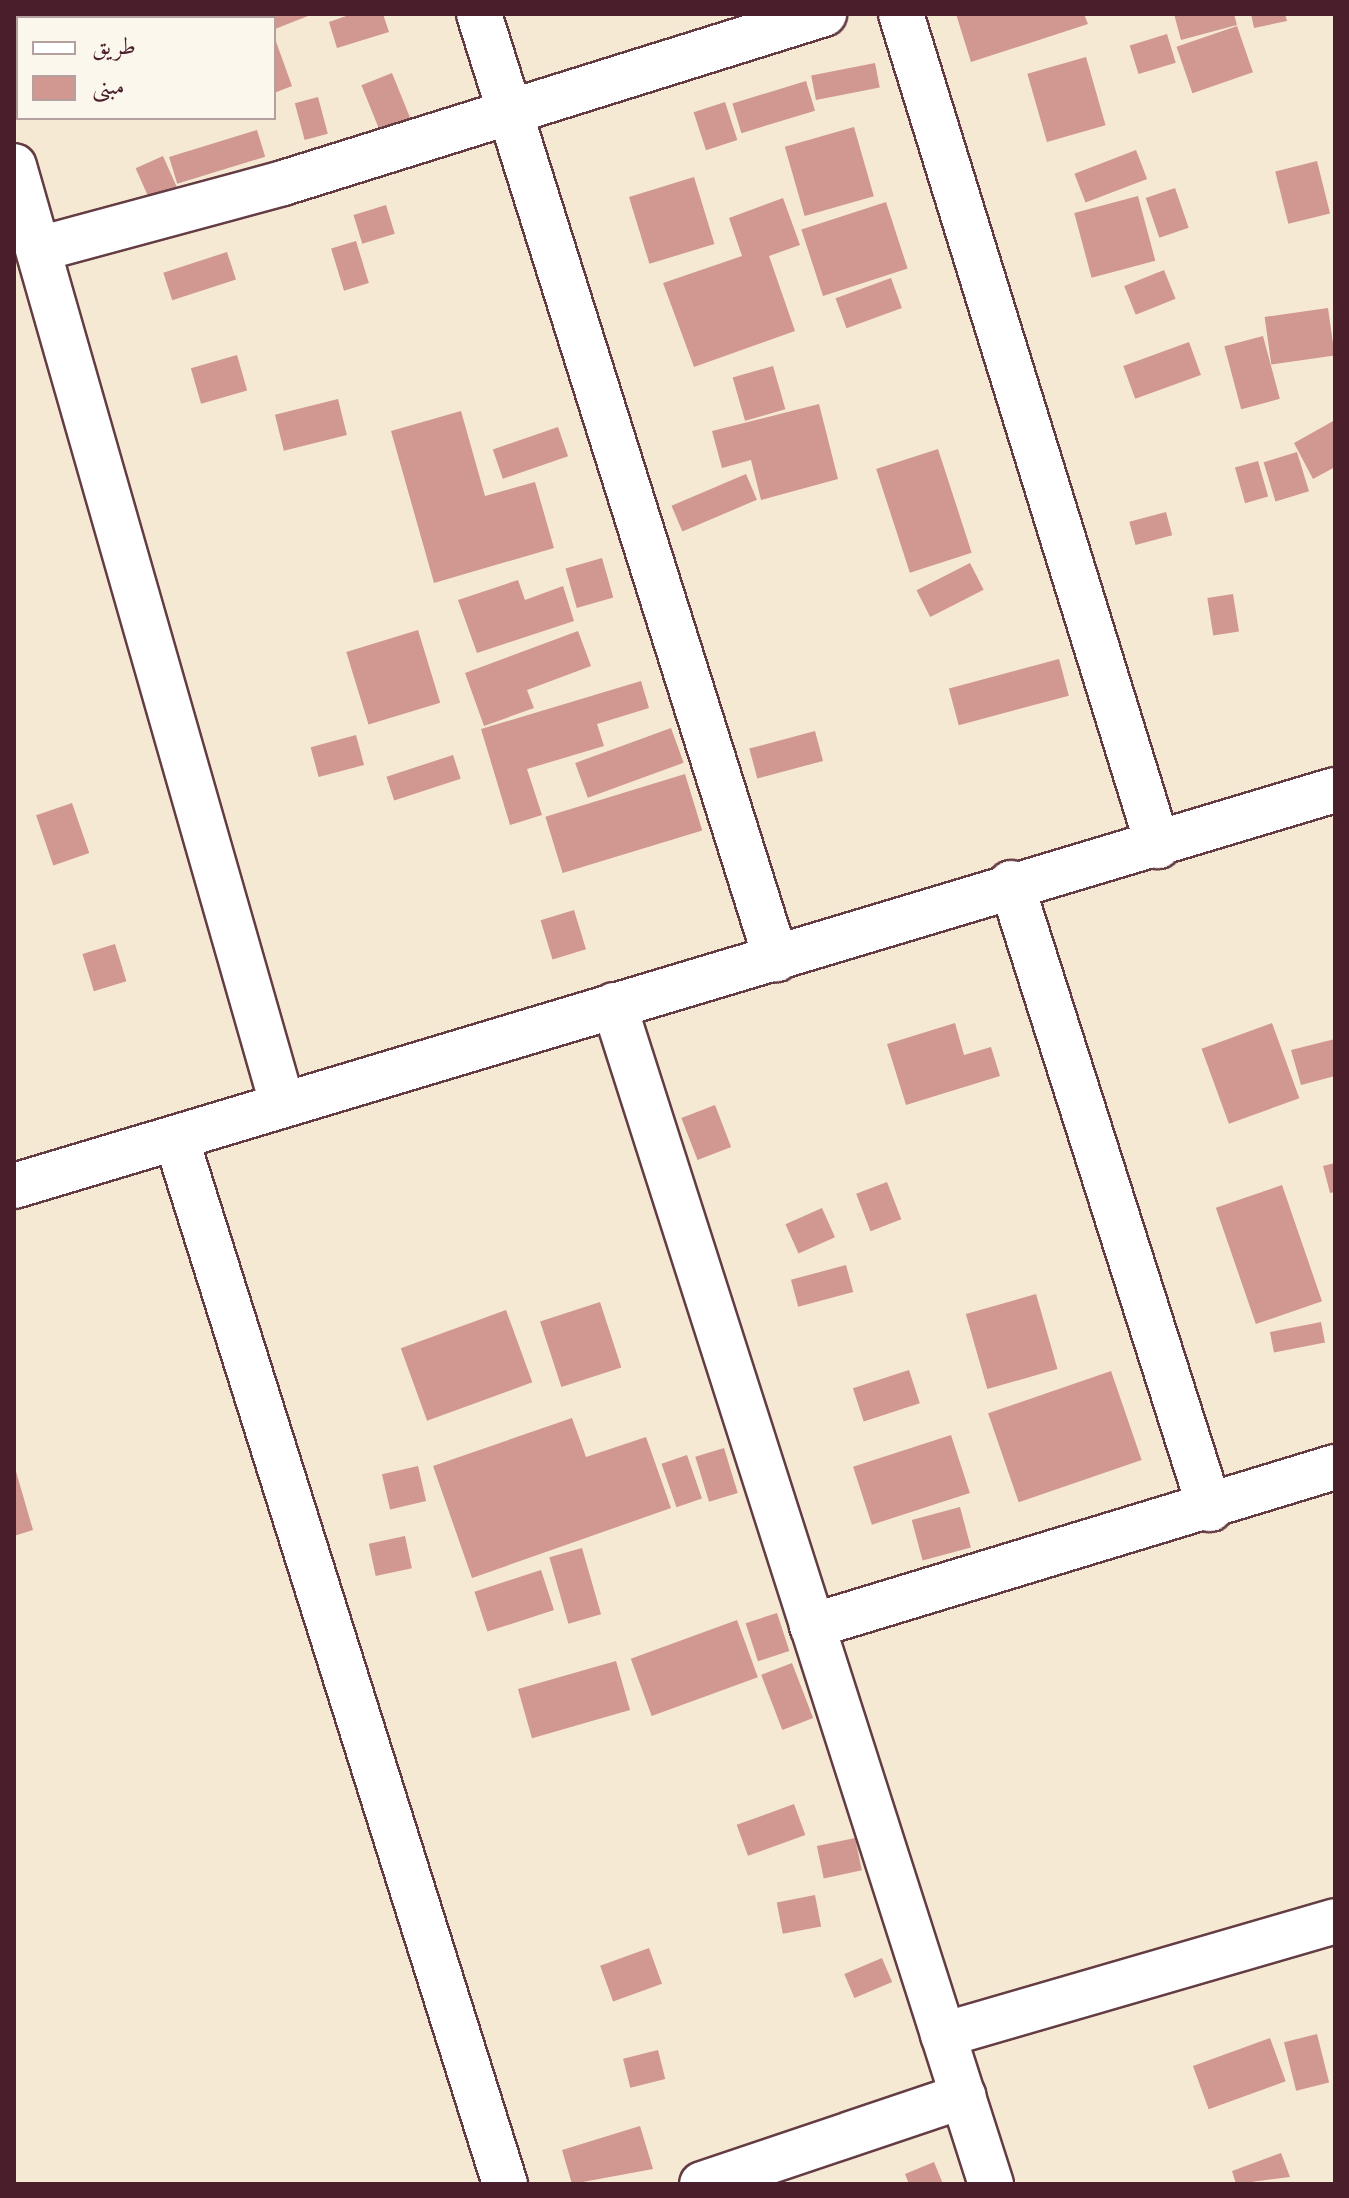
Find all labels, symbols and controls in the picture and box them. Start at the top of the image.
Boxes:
legend [16,16,276,120]
text: طريق [92,31,136,65]
text: مبنى [92,71,125,105]

